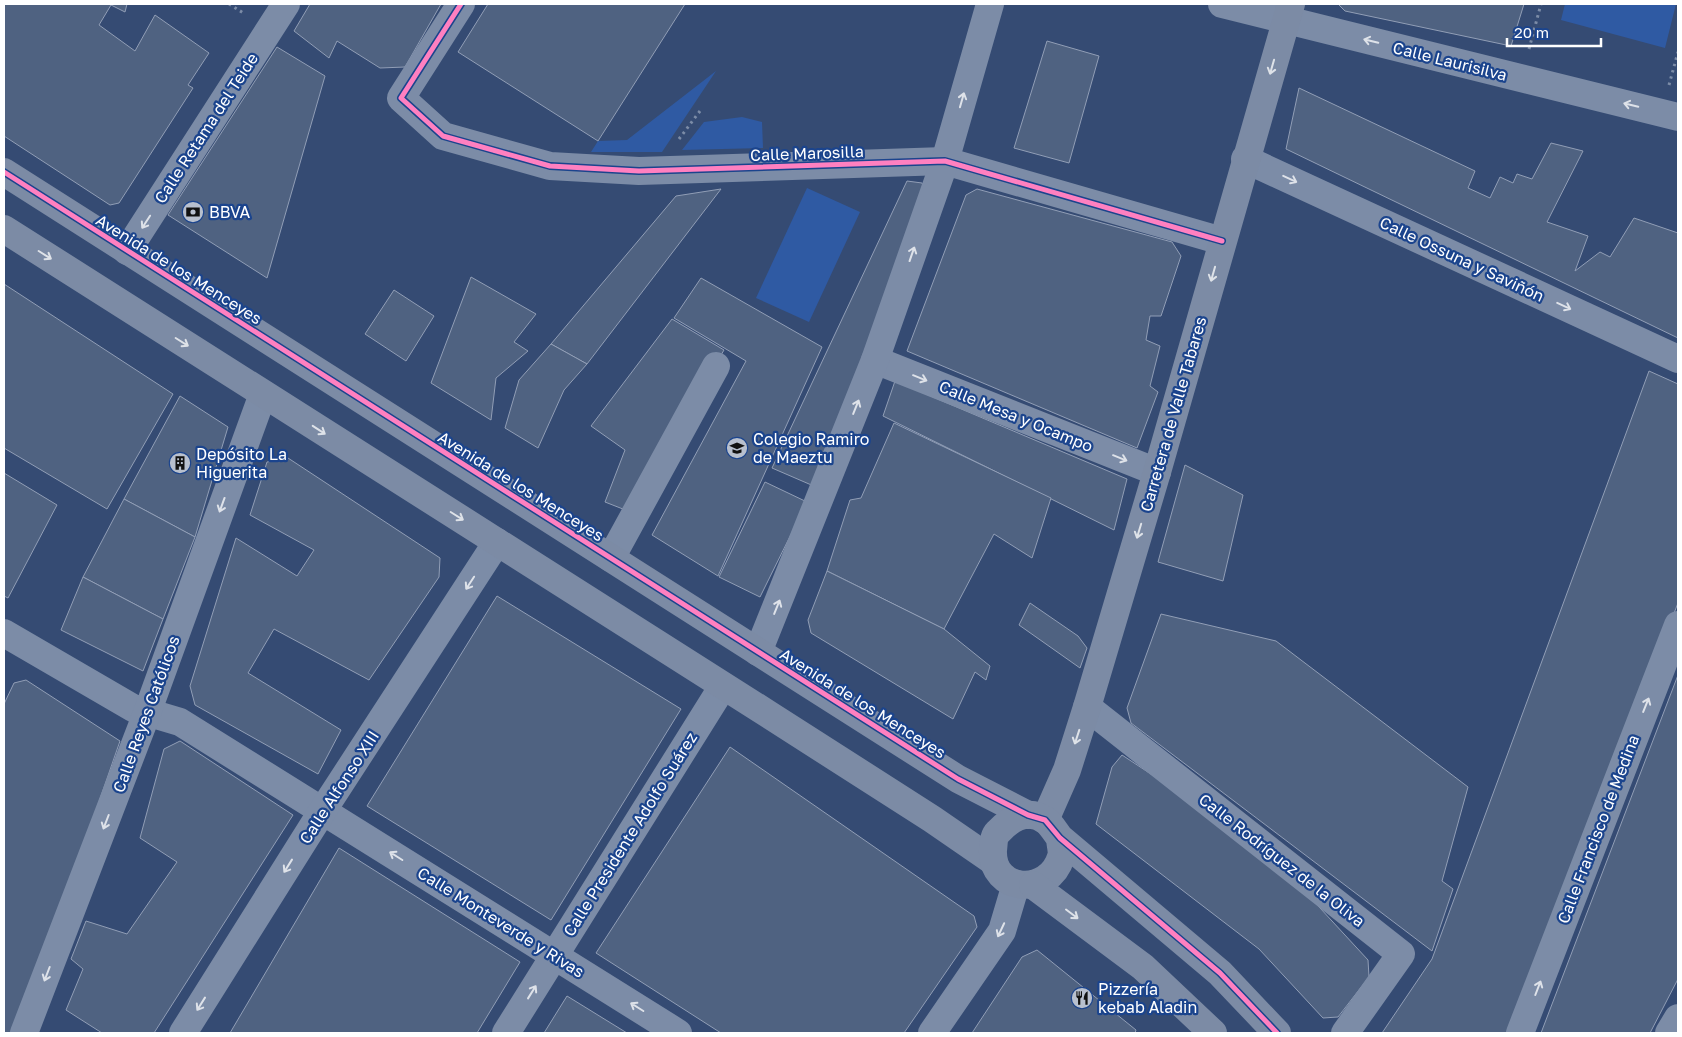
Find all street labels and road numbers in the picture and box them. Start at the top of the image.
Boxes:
street label: Calle Laurisilva [1391,37,1509,85]
street label: Calle Retama del Teide [150,49,262,207]
street label: Calle Marosilla [750,141,864,165]
street label: Avenida de los Menceyes [92,210,266,328]
street label: Calle Ossuna y Saviñón [1377,212,1547,306]
street label: Carretera de Valle Tabares [1136,314,1210,514]
street label: Calle Mesa y Ocampo [936,376,1096,456]
street label: Avenida de los Menceyes [434,427,608,545]
street label: Calle Reyes Católicos [108,633,184,795]
street label: Avenida de los Menceyes [776,644,950,762]
street label: Calle Alfonso XIII [295,726,383,848]
street label: Calle Presidente Adolfo Suárez [559,728,701,940]
street label: Calle Francisco de Medina [1553,732,1643,926]
street label: Calle Rodríguez de la Oliva [1195,789,1369,931]
street label: Calle Monteverde y Rivas [414,862,588,982]

